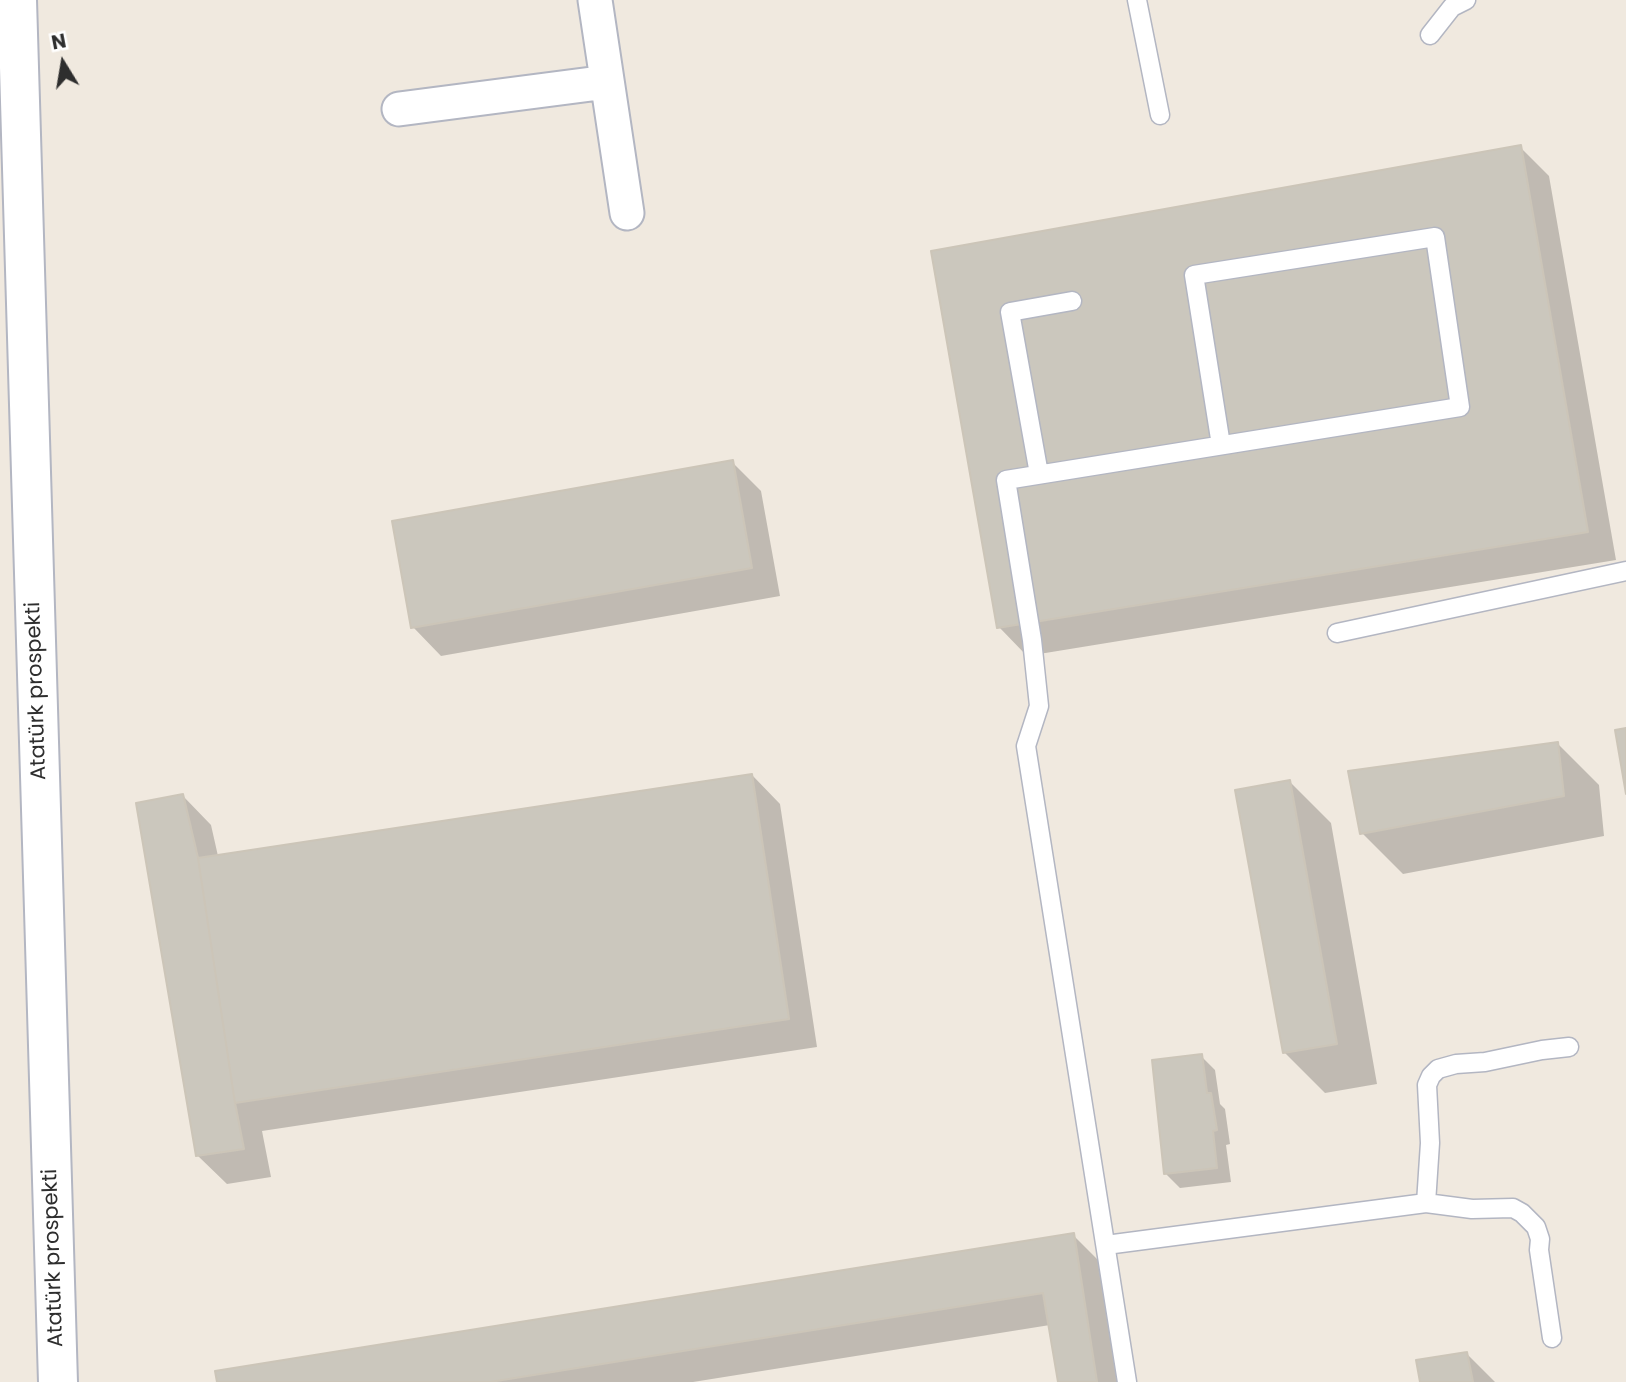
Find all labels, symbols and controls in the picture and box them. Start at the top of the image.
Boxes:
text: N [49,27,68,57]
north arrow [28,28,98,98]
street label: Atatürk prospekti [21,601,53,781]
street label: Atatürk prospekti [38,1168,70,1348]

